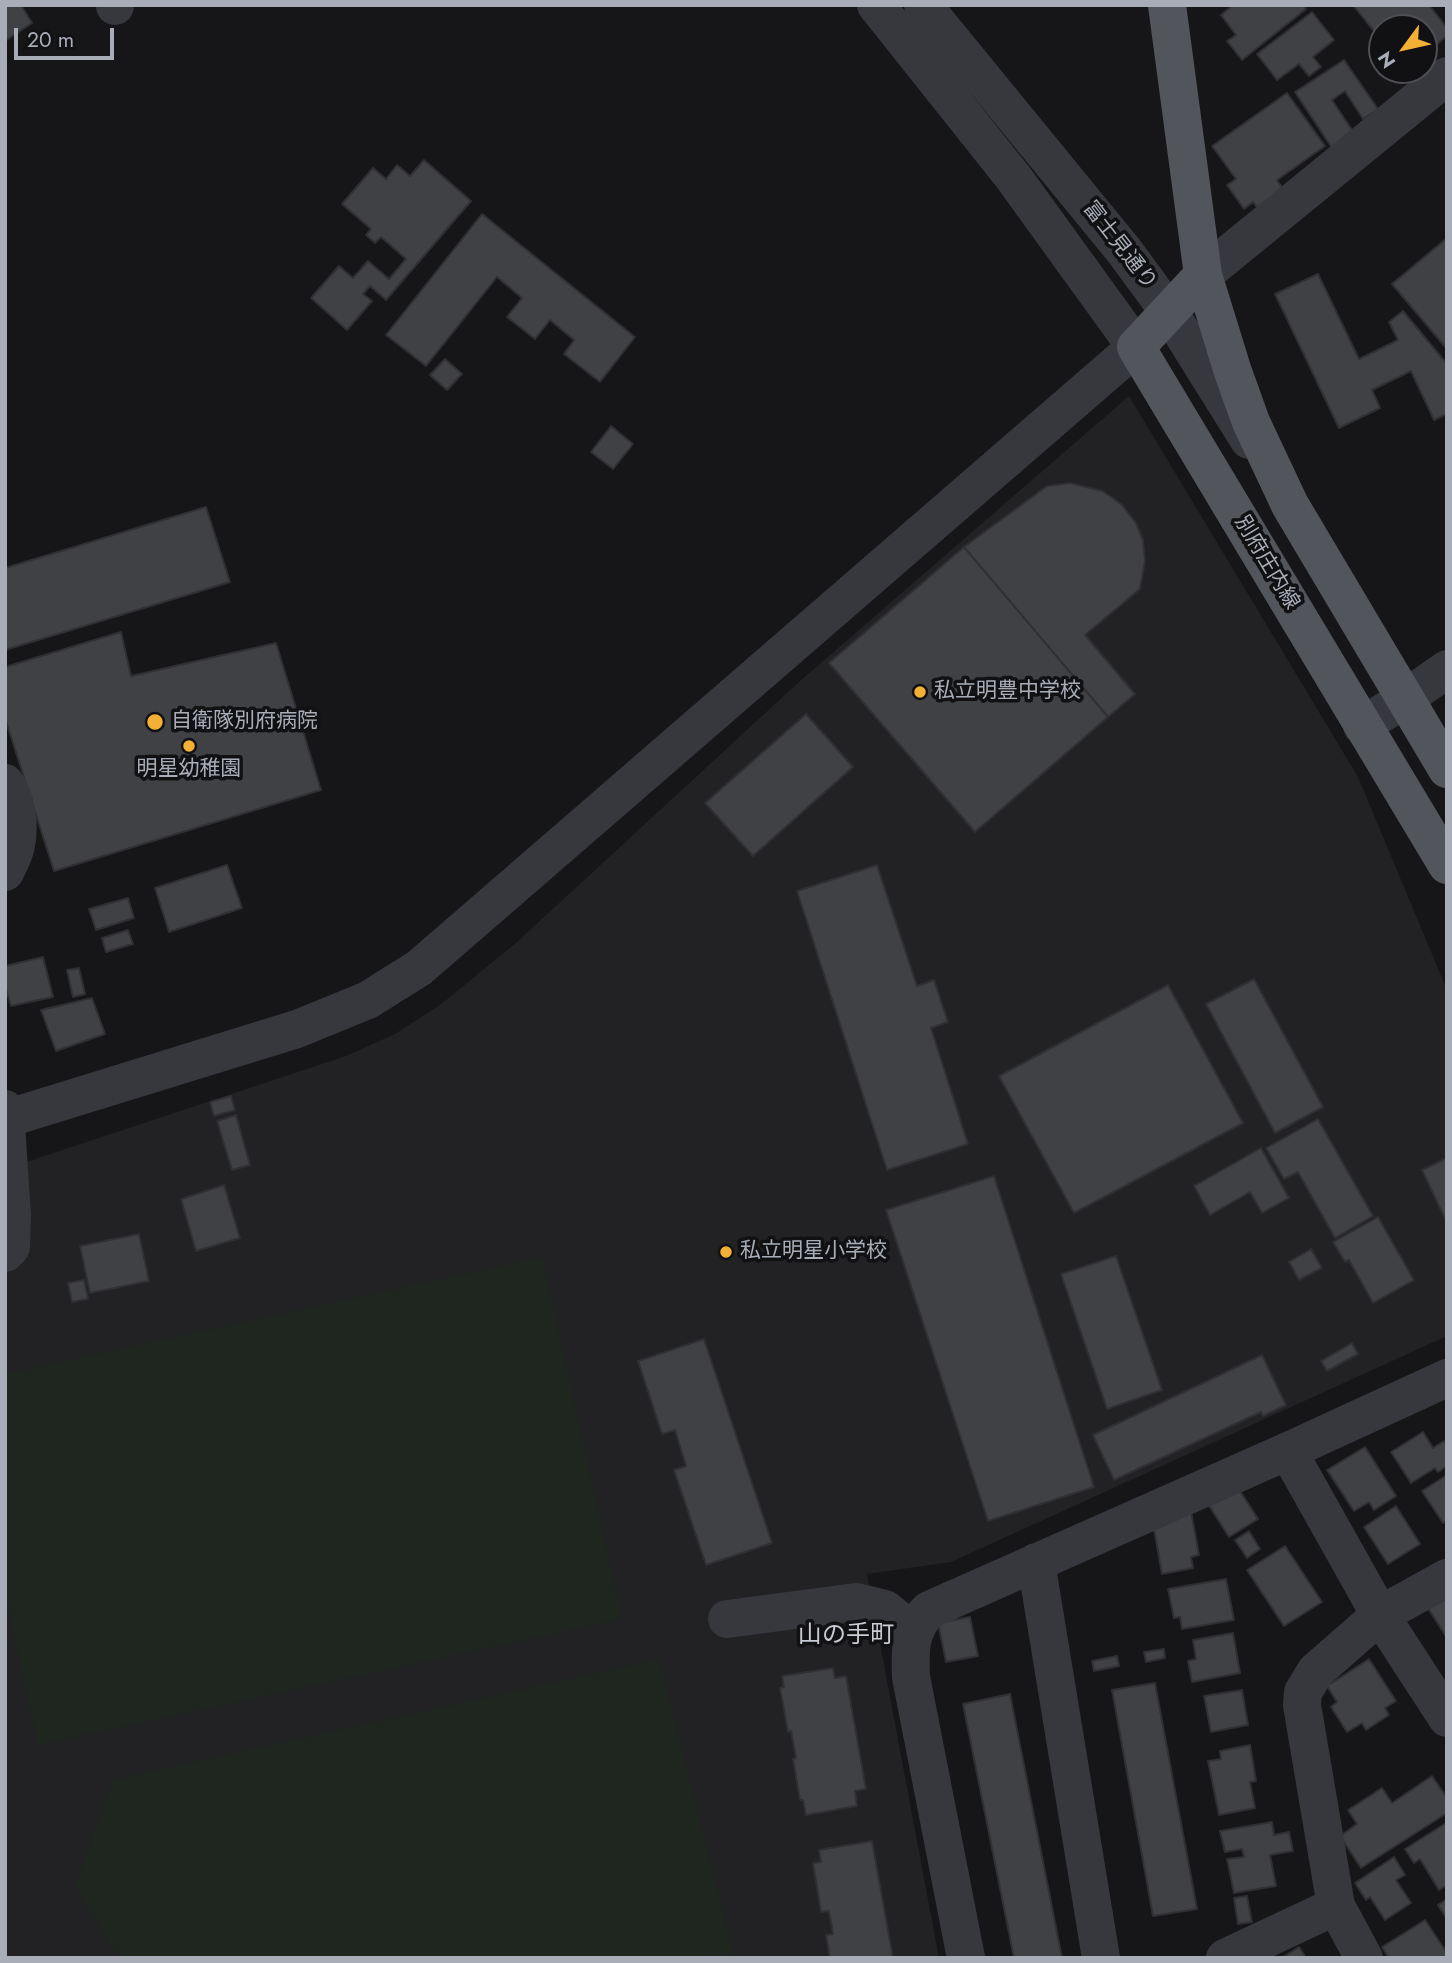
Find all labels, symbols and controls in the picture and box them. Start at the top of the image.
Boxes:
scale bar [18,14,117,58]
north arrow [1368,14,1438,84]
text: 20 m [27,25,74,55]
text: N [1371,46,1402,73]
street label: 富士見通り [1077,197,1161,295]
street label: 別府庄内線 [1228,512,1304,614]
place label: 私立明豊中学校 [934,679,1081,705]
marker: 私立明豊中学校 [912,684,928,700]
place label: 自衛隊別府病院 [171,709,318,735]
marker: 自衛隊別府病院 [145,712,165,732]
marker: 明星幼稚園 [181,738,197,754]
place label: 明星幼稚園 [137,757,241,783]
place label: 私立明星小学校 [740,1239,887,1265]
marker: 私立明星小学校 [718,1244,734,1260]
district label: 山の手町 [798,1622,894,1650]

